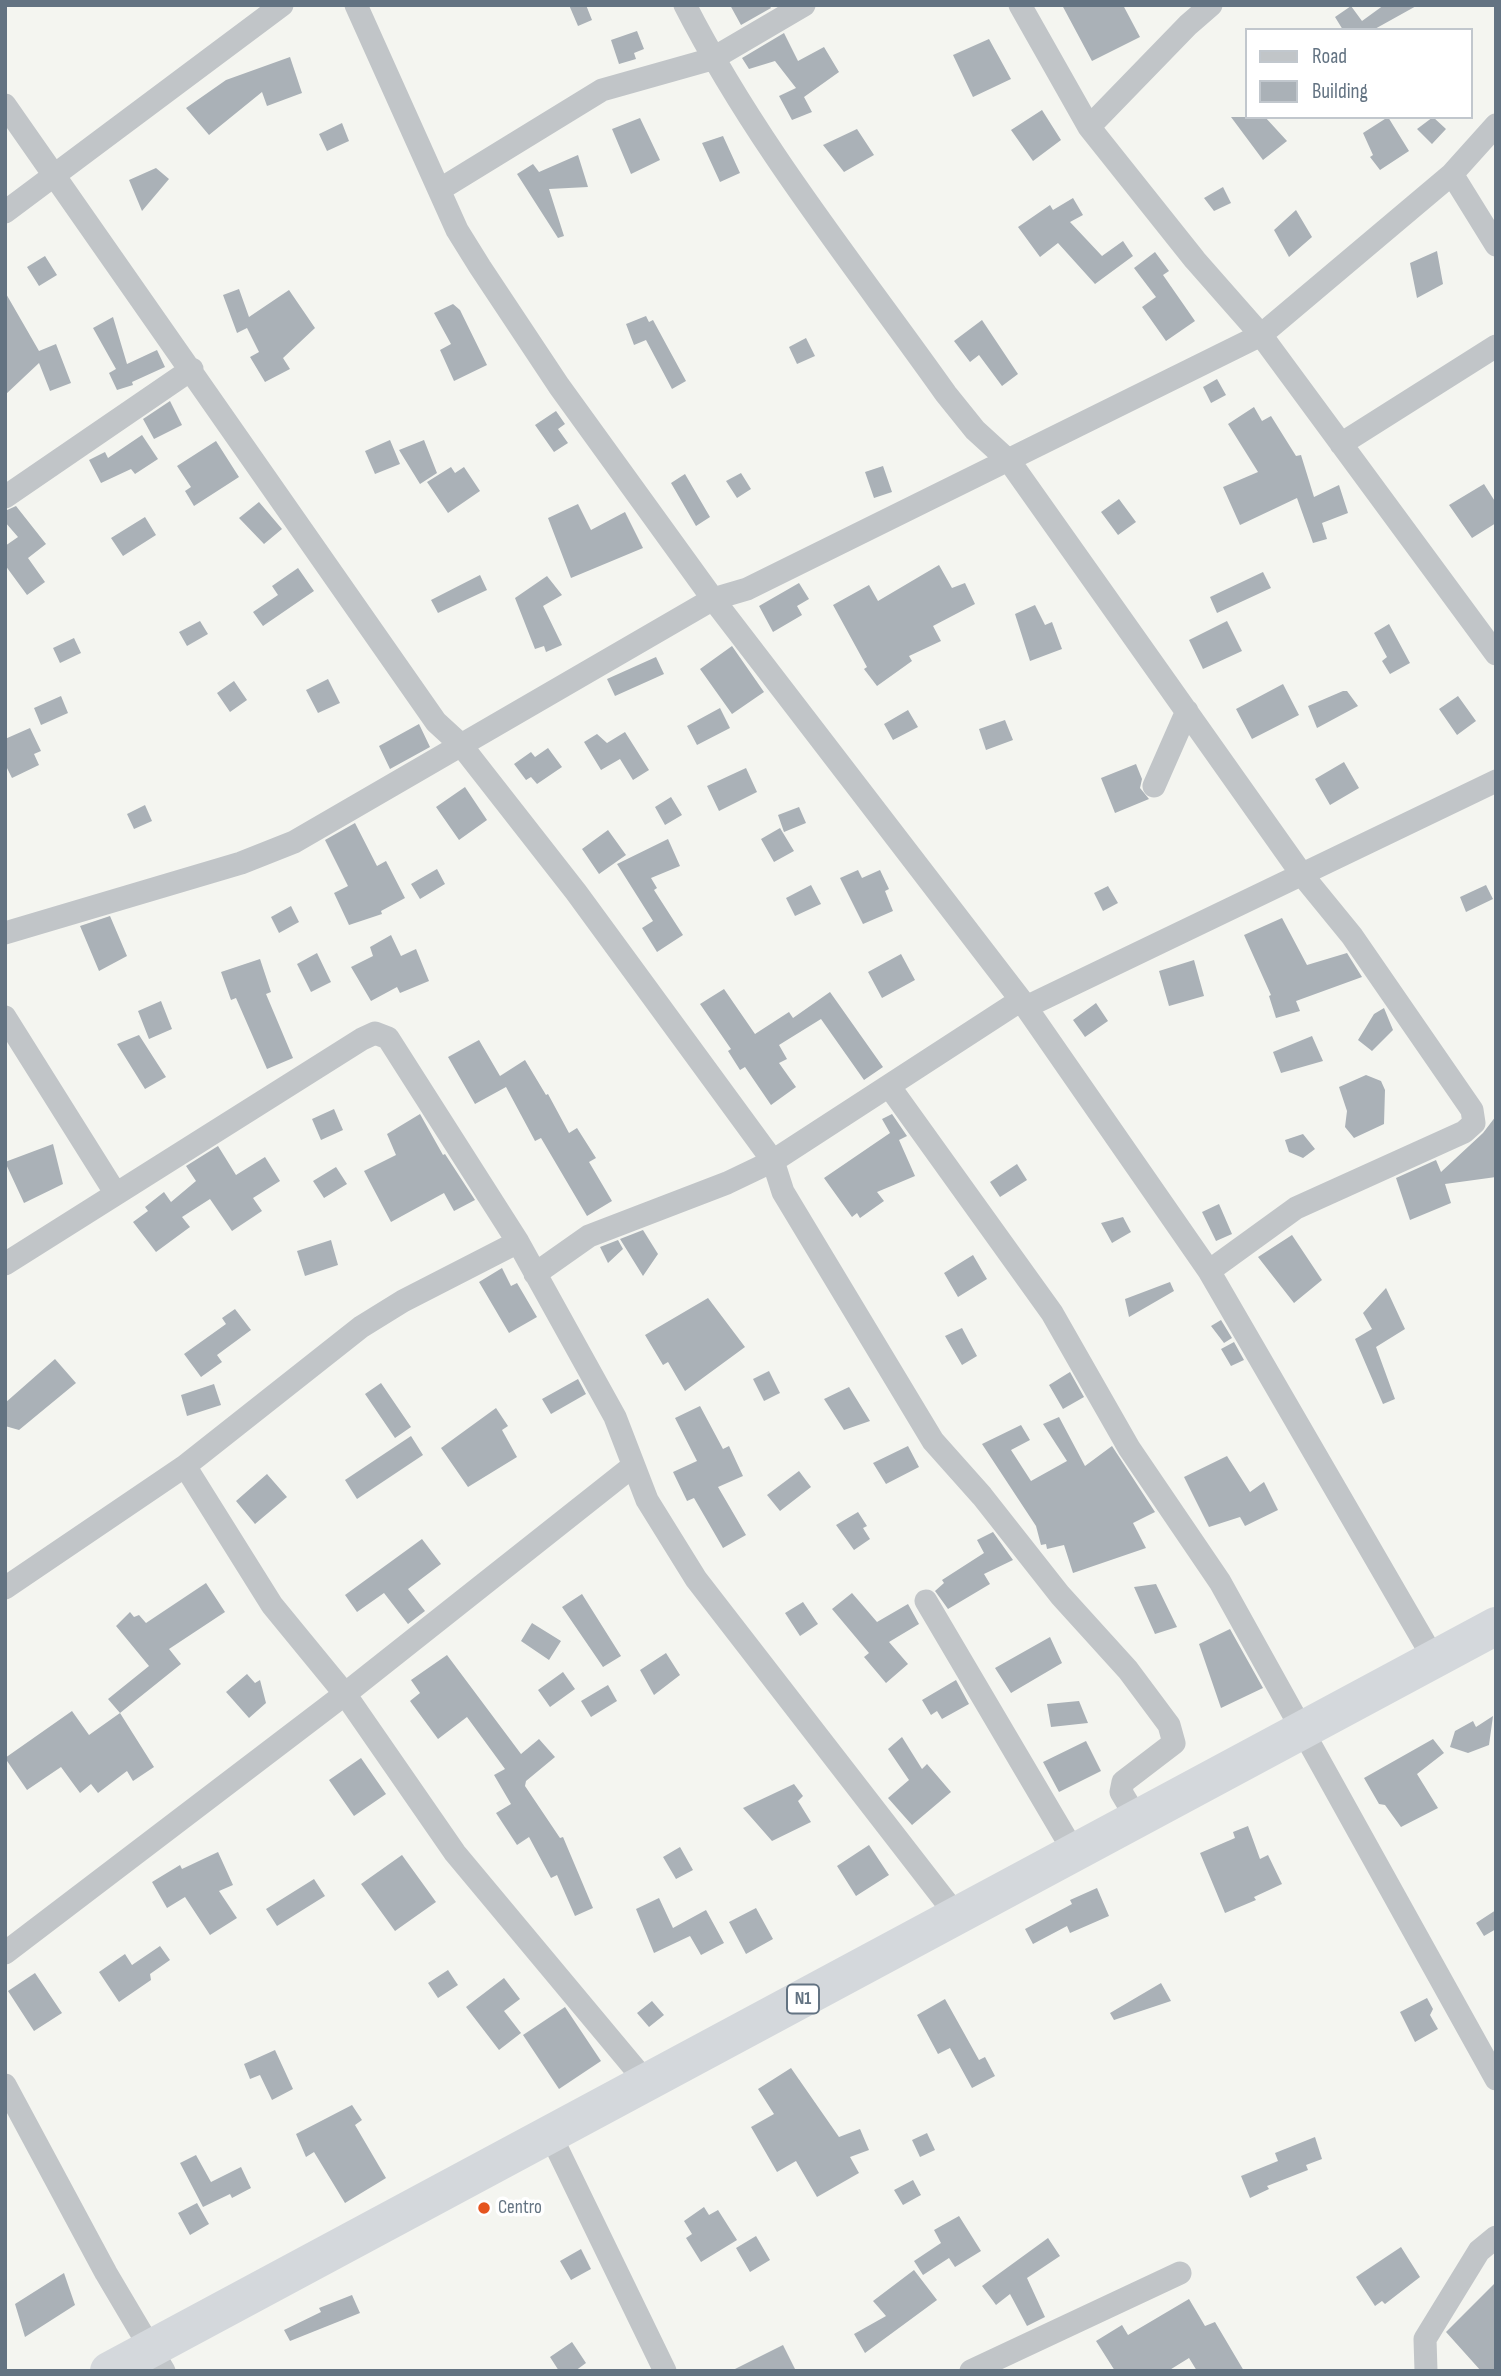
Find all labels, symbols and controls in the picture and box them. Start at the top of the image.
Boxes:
legend [1246,28,1473,119]
text: Road [1312,44,1347,69]
text: Building [1312,79,1368,104]
road number: N1 [787,1984,819,2013]
place label: Centro [498,2197,542,2219]
marker: Centro [476,2200,492,2216]

